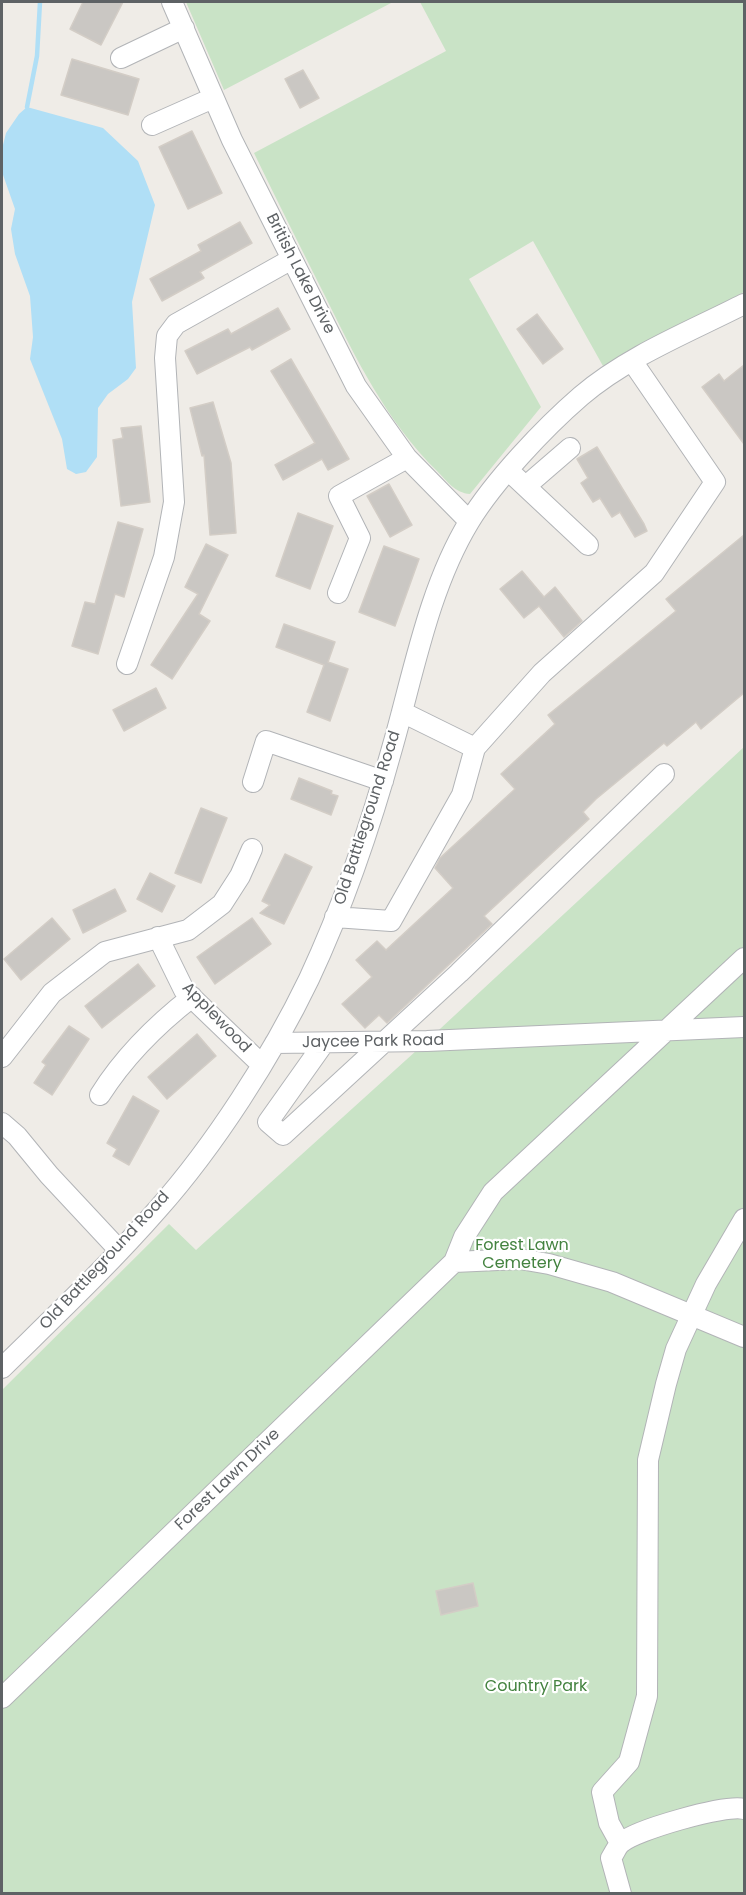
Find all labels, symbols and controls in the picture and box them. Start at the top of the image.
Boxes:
street label: British Lake Drive [261,211,339,337]
street label: Old Battleground Road [331,729,405,907]
street label: Applewood [178,979,254,1057]
street label: Jaycee Park Road [302,1031,444,1053]
street label: Old Battleground Road [36,1188,174,1334]
park label: Forest Lawn Cemetery [475,1236,569,1274]
street label: Forest Lawn Drive [172,1425,284,1535]
park label: Country Park [485,1677,587,1697]

